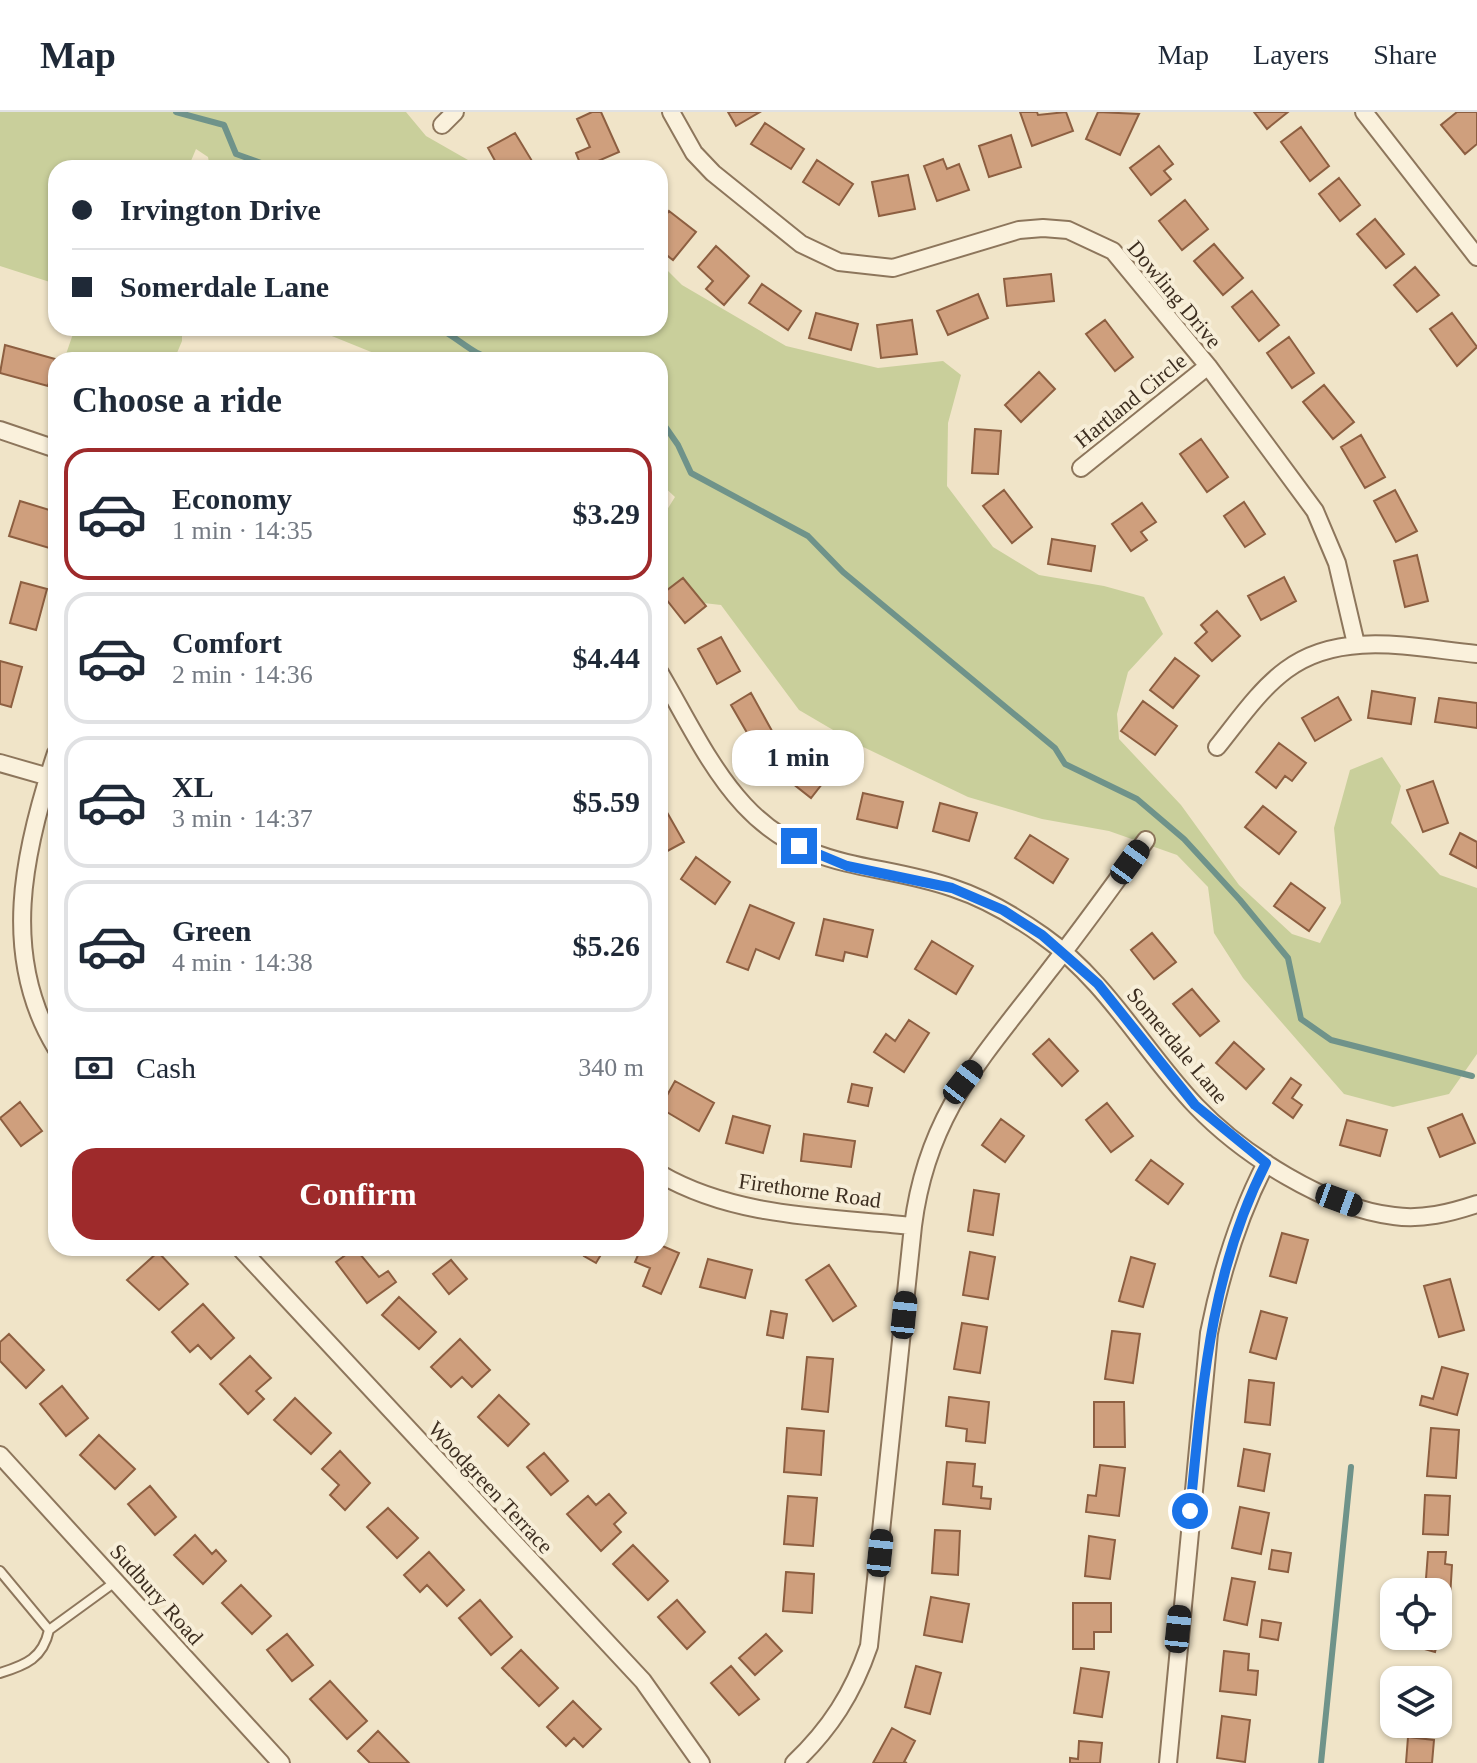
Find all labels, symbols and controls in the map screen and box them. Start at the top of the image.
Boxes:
text: Map [40,34,116,76]
text: Map [1158,39,1209,70]
text: Layers [1253,39,1329,70]
text: Share [1373,39,1437,70]
text: Irvington Drive [120,193,321,226]
street label: Dowling Drive [1122,236,1227,353]
text: Somerdale Lane [120,270,329,303]
street label: Hartland Circle [1070,348,1191,453]
text: Choose a ride [72,380,282,420]
icon: car [76,478,148,550]
text: Economy [172,482,292,515]
text: $3.29 [573,497,640,530]
text: 1 min · 14:35 [172,516,313,545]
icon: car [76,622,148,694]
text: Comfort [172,626,282,659]
text: $4.44 [573,641,640,674]
text: 2 min · 14:36 [172,660,313,689]
callout: 1 min [733,730,865,786]
text: 1 min [767,743,829,772]
icon: car [76,766,148,838]
text: XL [172,770,214,803]
text: $5.59 [573,785,640,818]
text: 3 min · 14:37 [172,804,313,833]
route end [781,828,817,864]
car [1106,836,1154,888]
icon: car [76,910,148,982]
text: Green [172,914,251,947]
text: $5.26 [573,929,640,962]
text: 4 min · 14:38 [172,948,313,977]
street label: Somerdale Lane [1122,982,1233,1108]
icon: cash [72,1046,116,1090]
text: Cash [136,1051,196,1084]
text: 340 m [578,1053,644,1082]
car [939,1056,987,1108]
button: Confirm [72,1148,644,1240]
street label: Firethorne Road [737,1168,883,1213]
car [1312,1181,1366,1219]
car [890,1290,918,1340]
street label: Woodgreen Terrace [423,1416,558,1559]
route start [1172,1493,1208,1529]
car [866,1528,894,1578]
street label: Sudbury Road [105,1539,208,1650]
map controls [1380,1578,1452,1738]
button: locate [1380,1578,1452,1650]
car [1164,1604,1192,1654]
button: layers [1380,1666,1452,1738]

